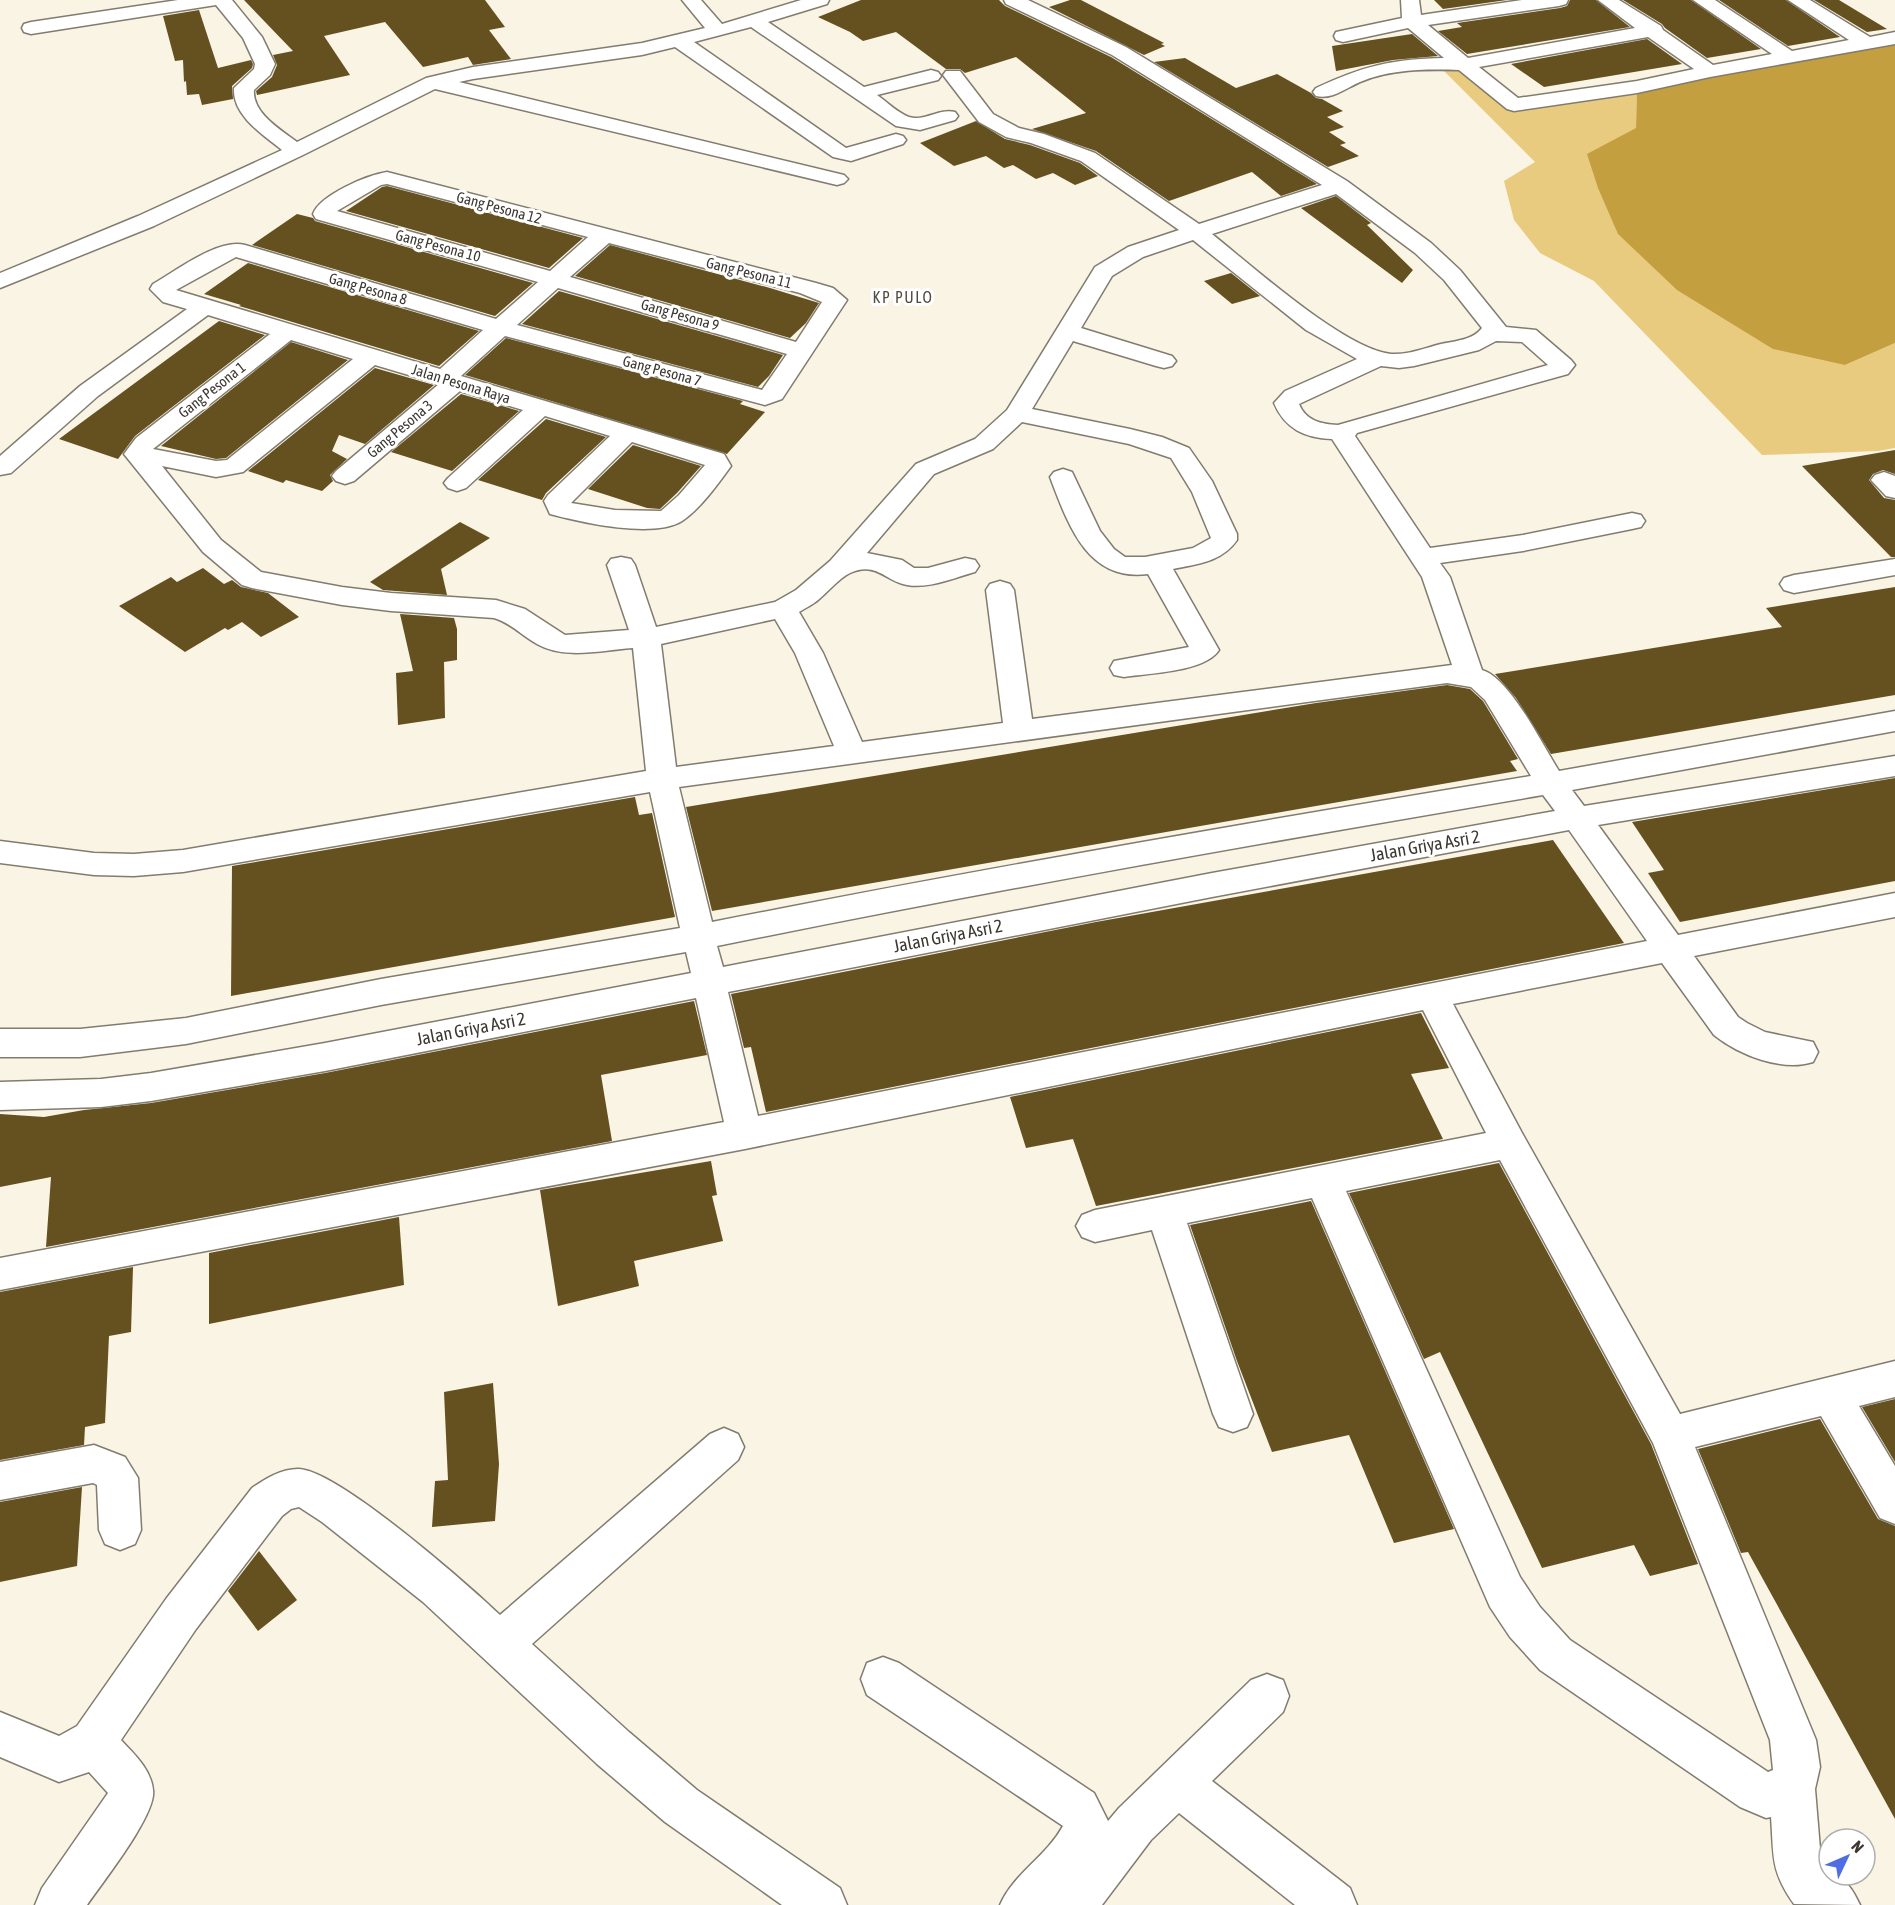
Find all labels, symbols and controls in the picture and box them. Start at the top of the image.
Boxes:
street label: Gang Pesona 12 [455,188,544,227]
street label: Gang Pesona 10 [394,226,483,265]
street label: Gang Pesona 11 [705,254,794,291]
street label: Gang Pesona 8 [327,269,409,308]
district label: KP PULO [873,288,933,306]
street label: Gang Pesona 9 [639,295,721,334]
street label: Gang Pesona 7 [621,352,703,389]
street label: Gang Pesona 1 [175,358,249,421]
street label: Jalan Pesona Raya [410,360,513,407]
street label: Gang Pesona 3 [363,396,436,461]
street label: Jalan Griya Asri 2 [1368,826,1481,865]
street label: Jalan Griya Asri 2 [891,915,1004,956]
street label: Jalan Griya Asri 2 [414,1008,527,1049]
north arrow [1817,1827,1877,1887]
text: N [1848,1837,1868,1856]

